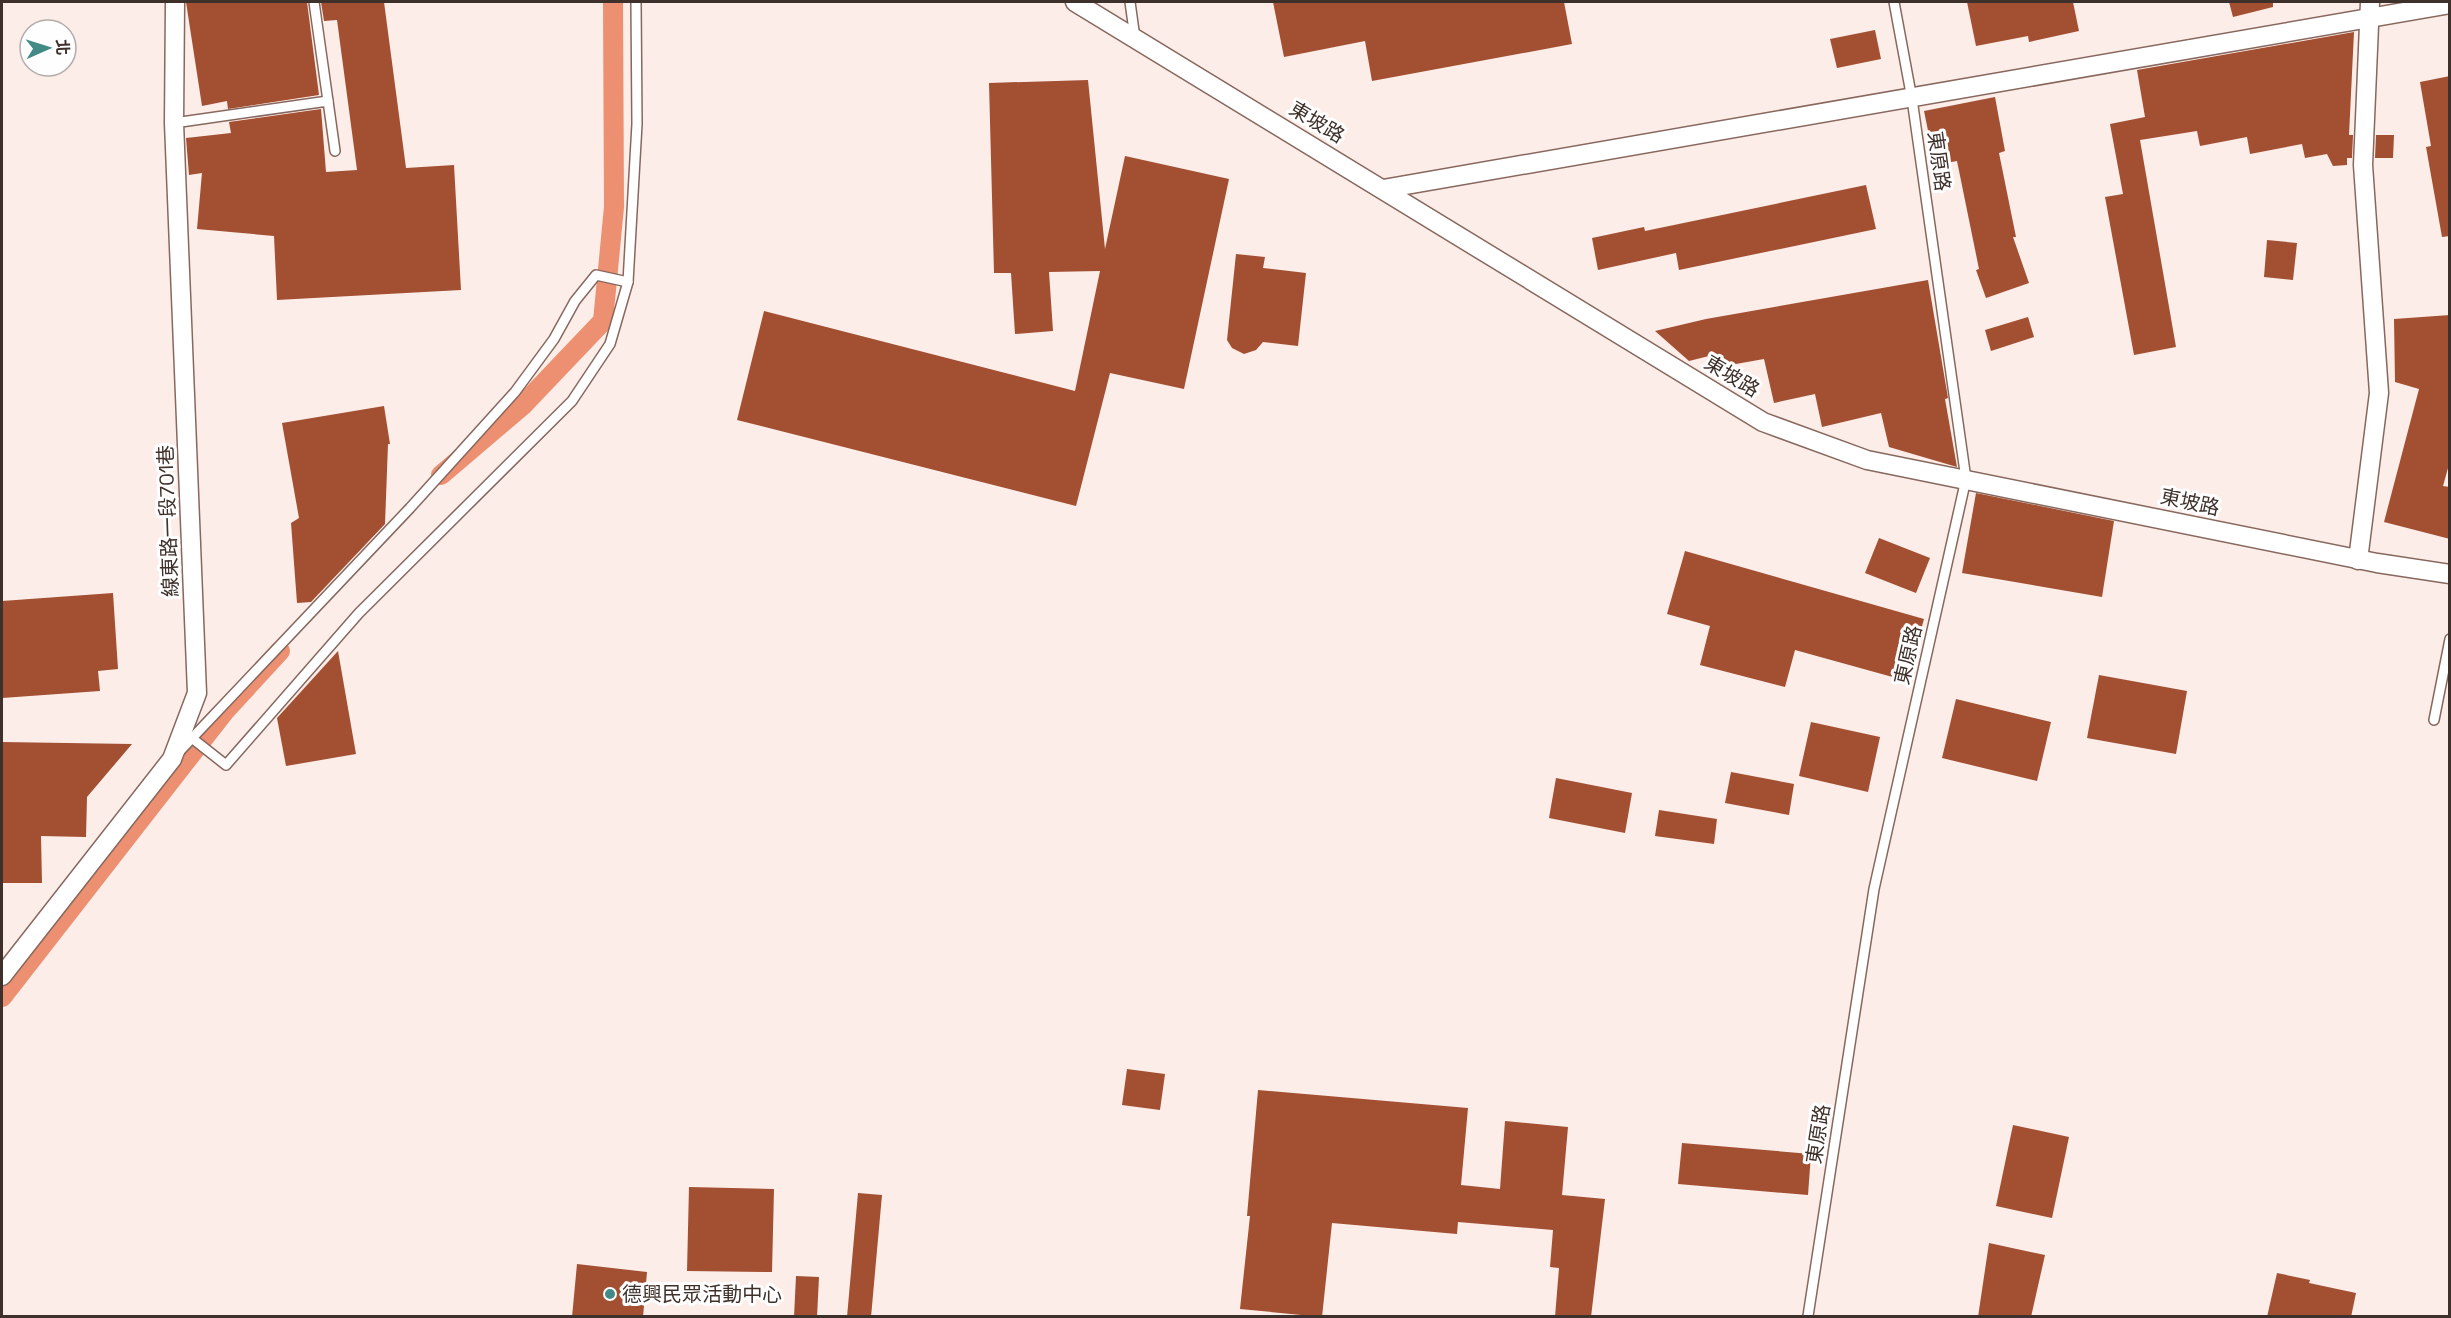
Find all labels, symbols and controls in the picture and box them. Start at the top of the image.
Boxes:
north arrow [18,18,78,78]
text: 北 [52,39,73,56]
street label: 東坡路 [1285,95,1349,149]
street label: 東原路 [1922,129,1956,193]
street label: 東坡路 [1700,349,1764,403]
street label: 線東路一段701巷 [152,444,184,598]
street label: 東坡路 [2158,483,2222,521]
street label: 東原路 [1889,623,1927,687]
street label: 東原路 [1800,1102,1836,1166]
place label: 德興民眾活動中心 [622,1281,782,1307]
marker: 德興民眾活動中心 [603,1287,617,1301]

